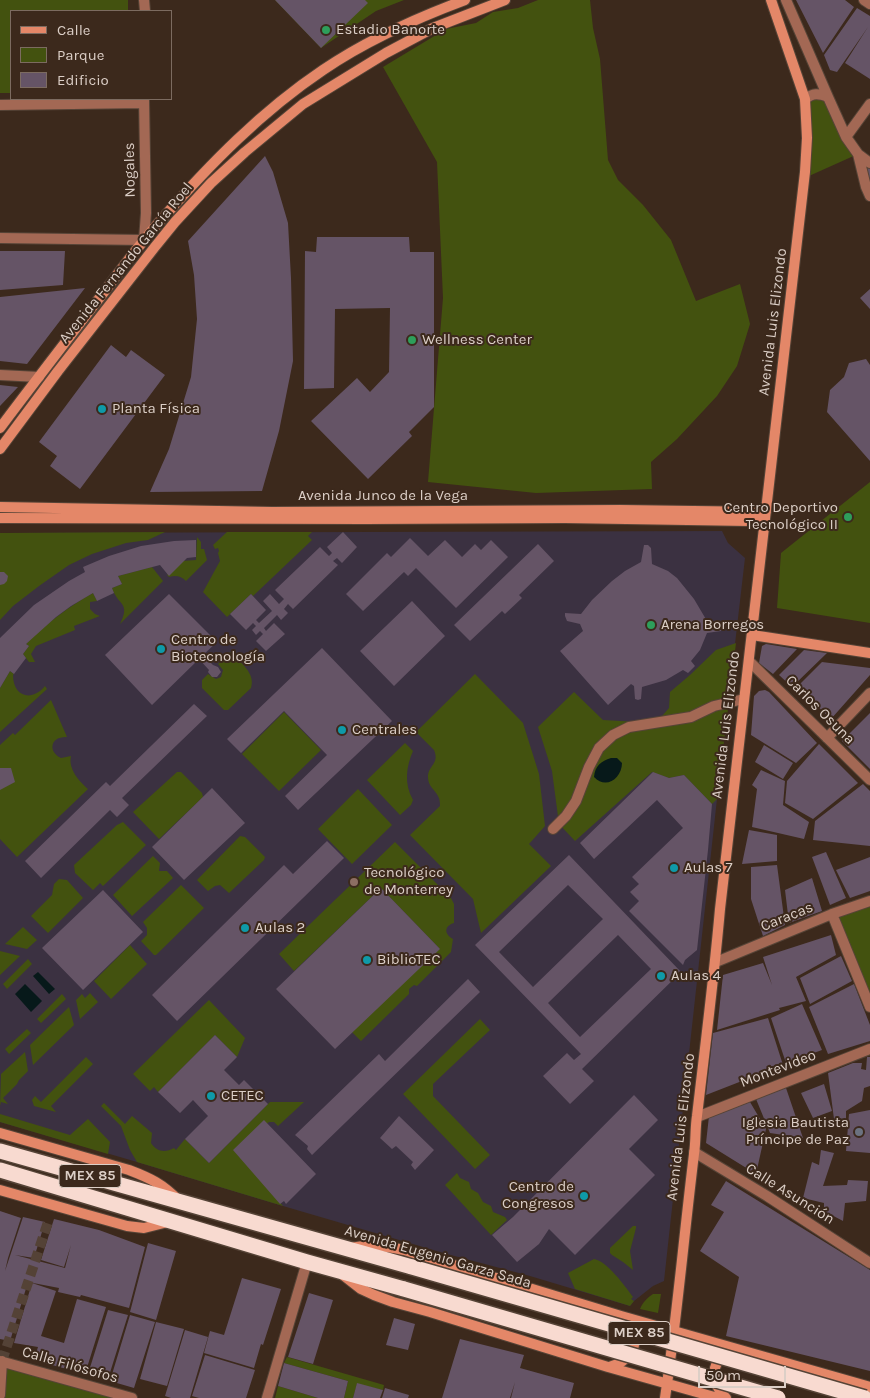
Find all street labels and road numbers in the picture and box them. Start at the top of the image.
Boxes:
street label: Nogales [121,142,139,198]
street label: Avenida Fernando García Roel [55,179,197,347]
street label: Avenida Luis Elizondo [755,247,791,397]
street label: Avenida Junco de la Vega [298,487,468,505]
street label: Avenida Luis Elizondo [708,650,744,800]
street label: Carlos Osuna [782,672,858,748]
street label: Caracas [758,898,816,936]
street label: Montevideo [737,1046,819,1092]
street label: Avenida Luis Elizondo [663,1052,699,1202]
street label: Calle Asunción [742,1160,838,1228]
road number: MEX 85 [59,1164,121,1188]
street label: Avenida Eugenio Garza Sada [343,1222,533,1292]
road number: MEX 85 [608,1322,670,1345]
street label: Calle Filósofos [20,1343,120,1387]

